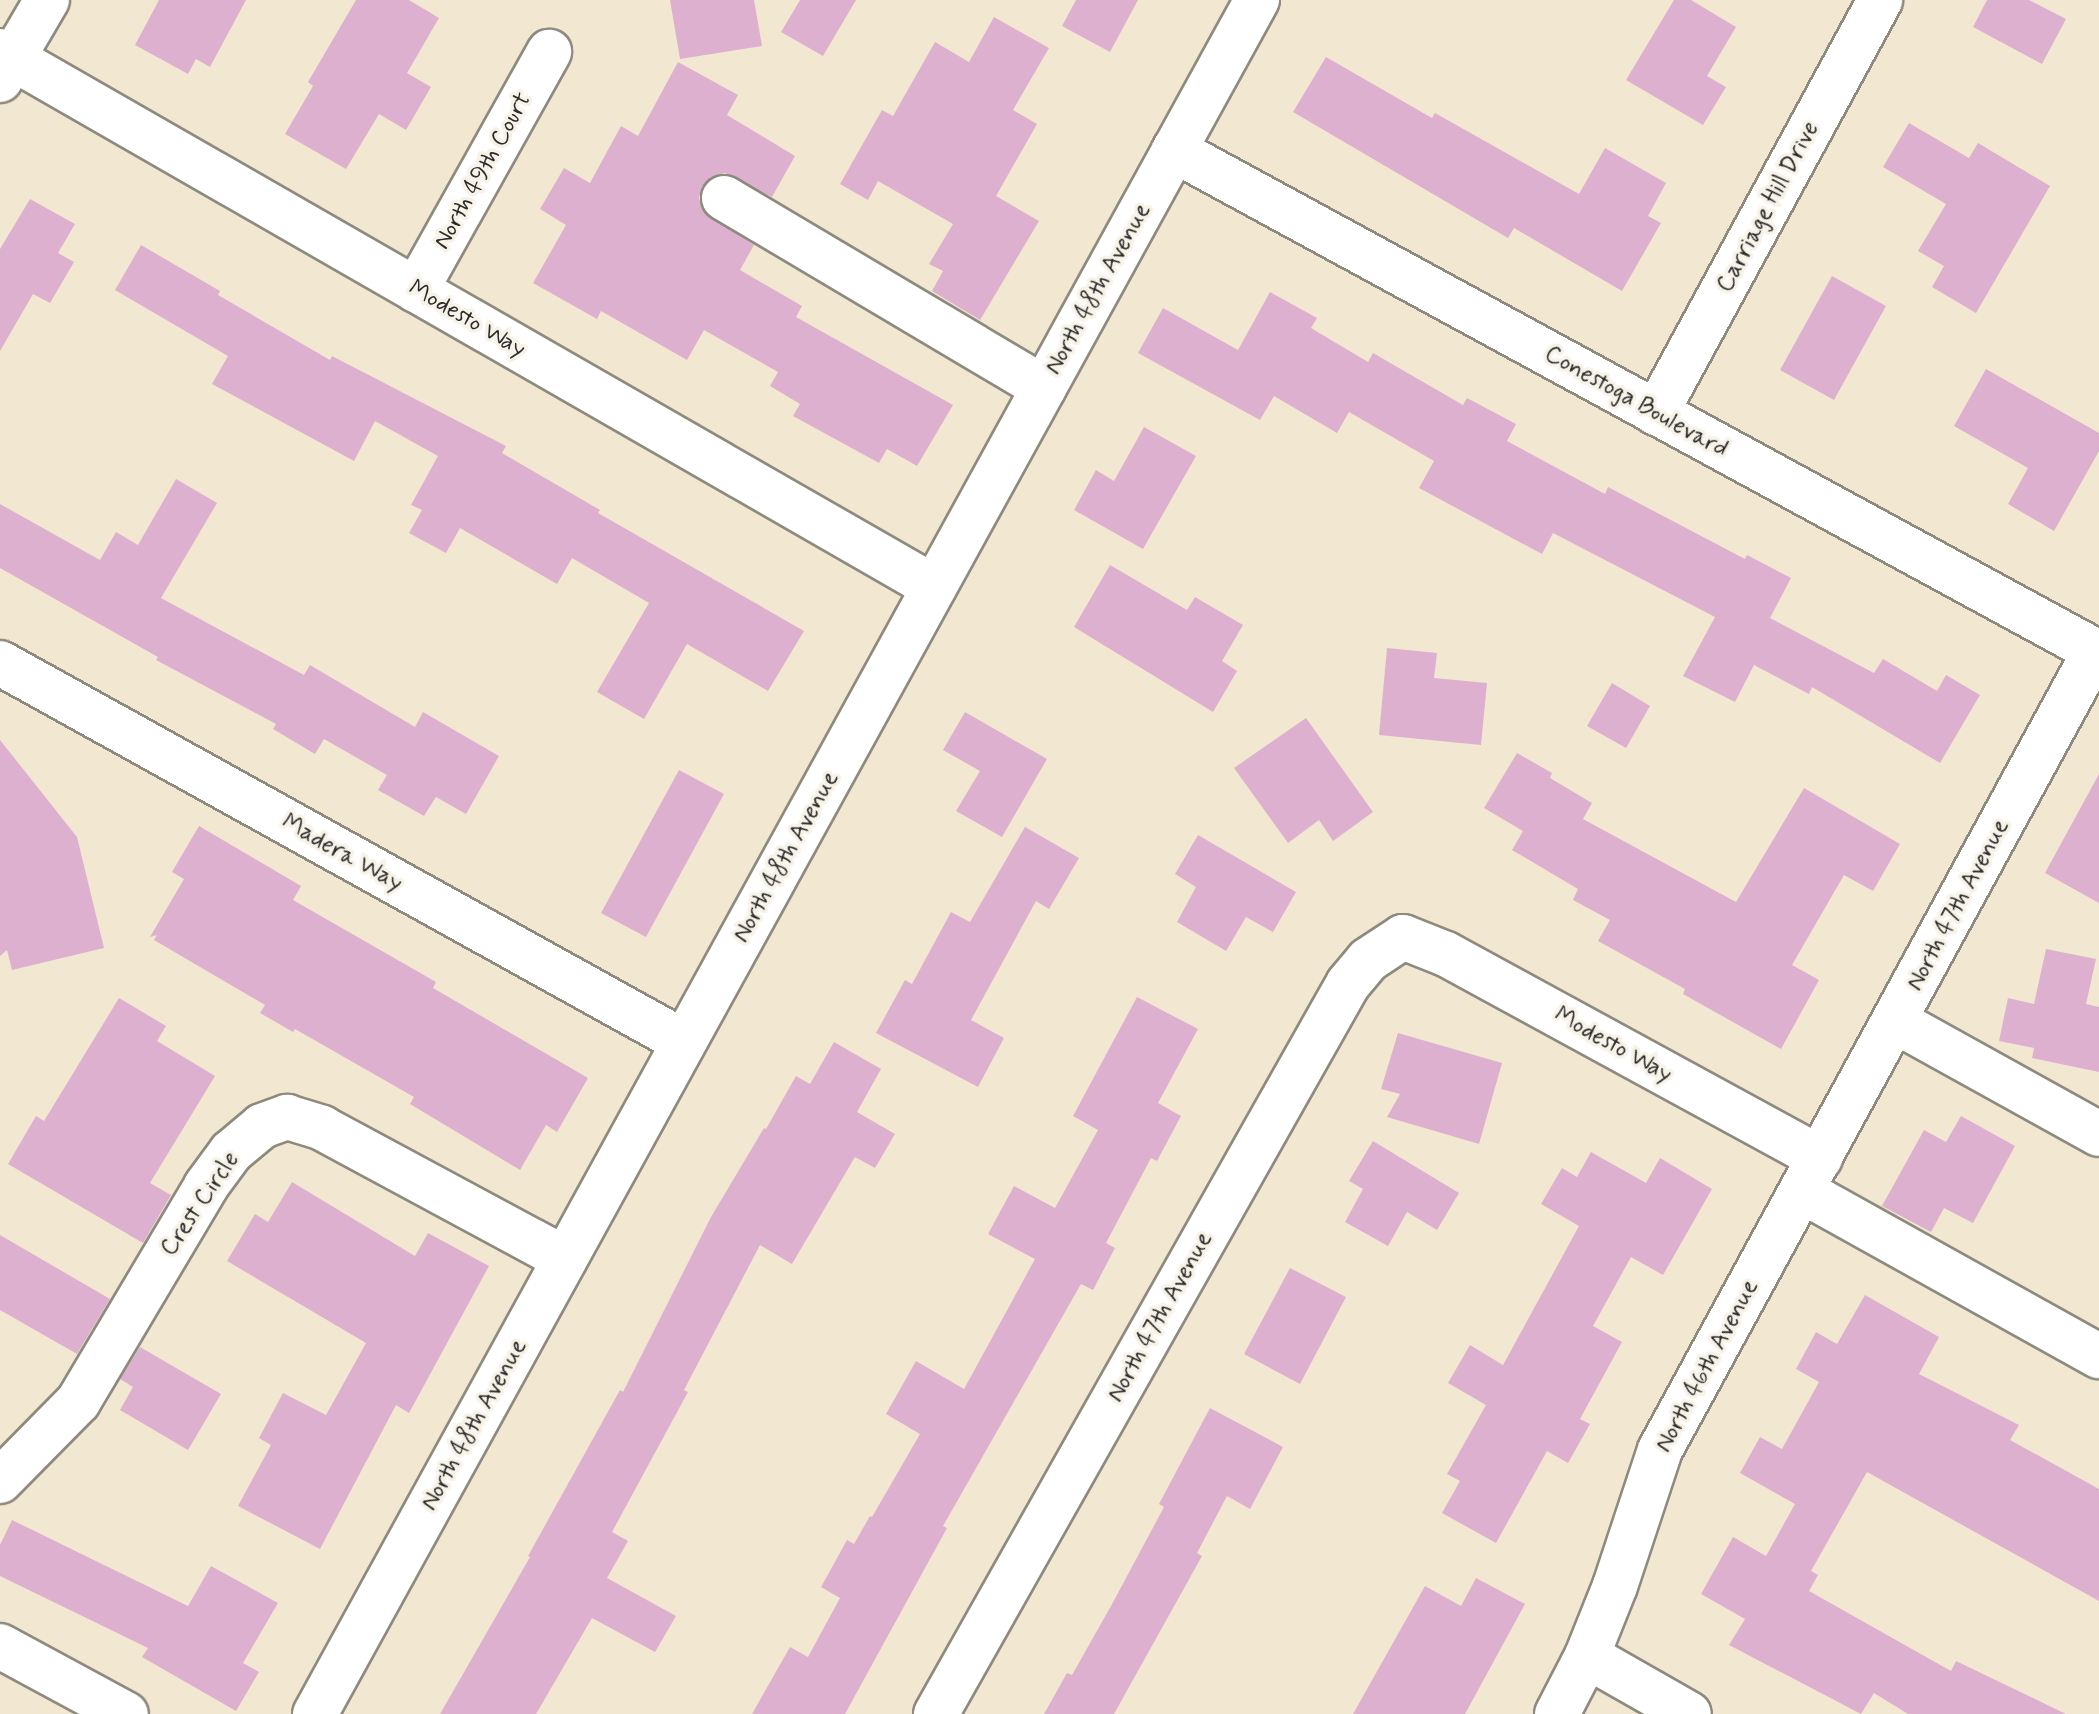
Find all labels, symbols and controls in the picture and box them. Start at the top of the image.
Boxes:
street label: North 49th Court [428,88,538,254]
street label: Carriage Hill Drive [1711,116,1825,298]
street label: North 48th Avenue [1039,198,1157,380]
street label: Modesto Way [402,273,532,365]
street label: Conestoga Boulevard [1541,341,1731,463]
street label: North 48th Avenue [727,766,845,948]
street label: Madera Way [276,808,408,898]
street label: North 47th Avenue [1901,814,2015,996]
street label: Modesto Way [1548,1000,1678,1090]
street label: Crest Circle [155,1146,245,1262]
street label: North 47th Avenue [1101,1227,1219,1407]
street label: North 46th Avenue [1649,1275,1765,1457]
street label: North 48th Avenue [415,1334,533,1516]

